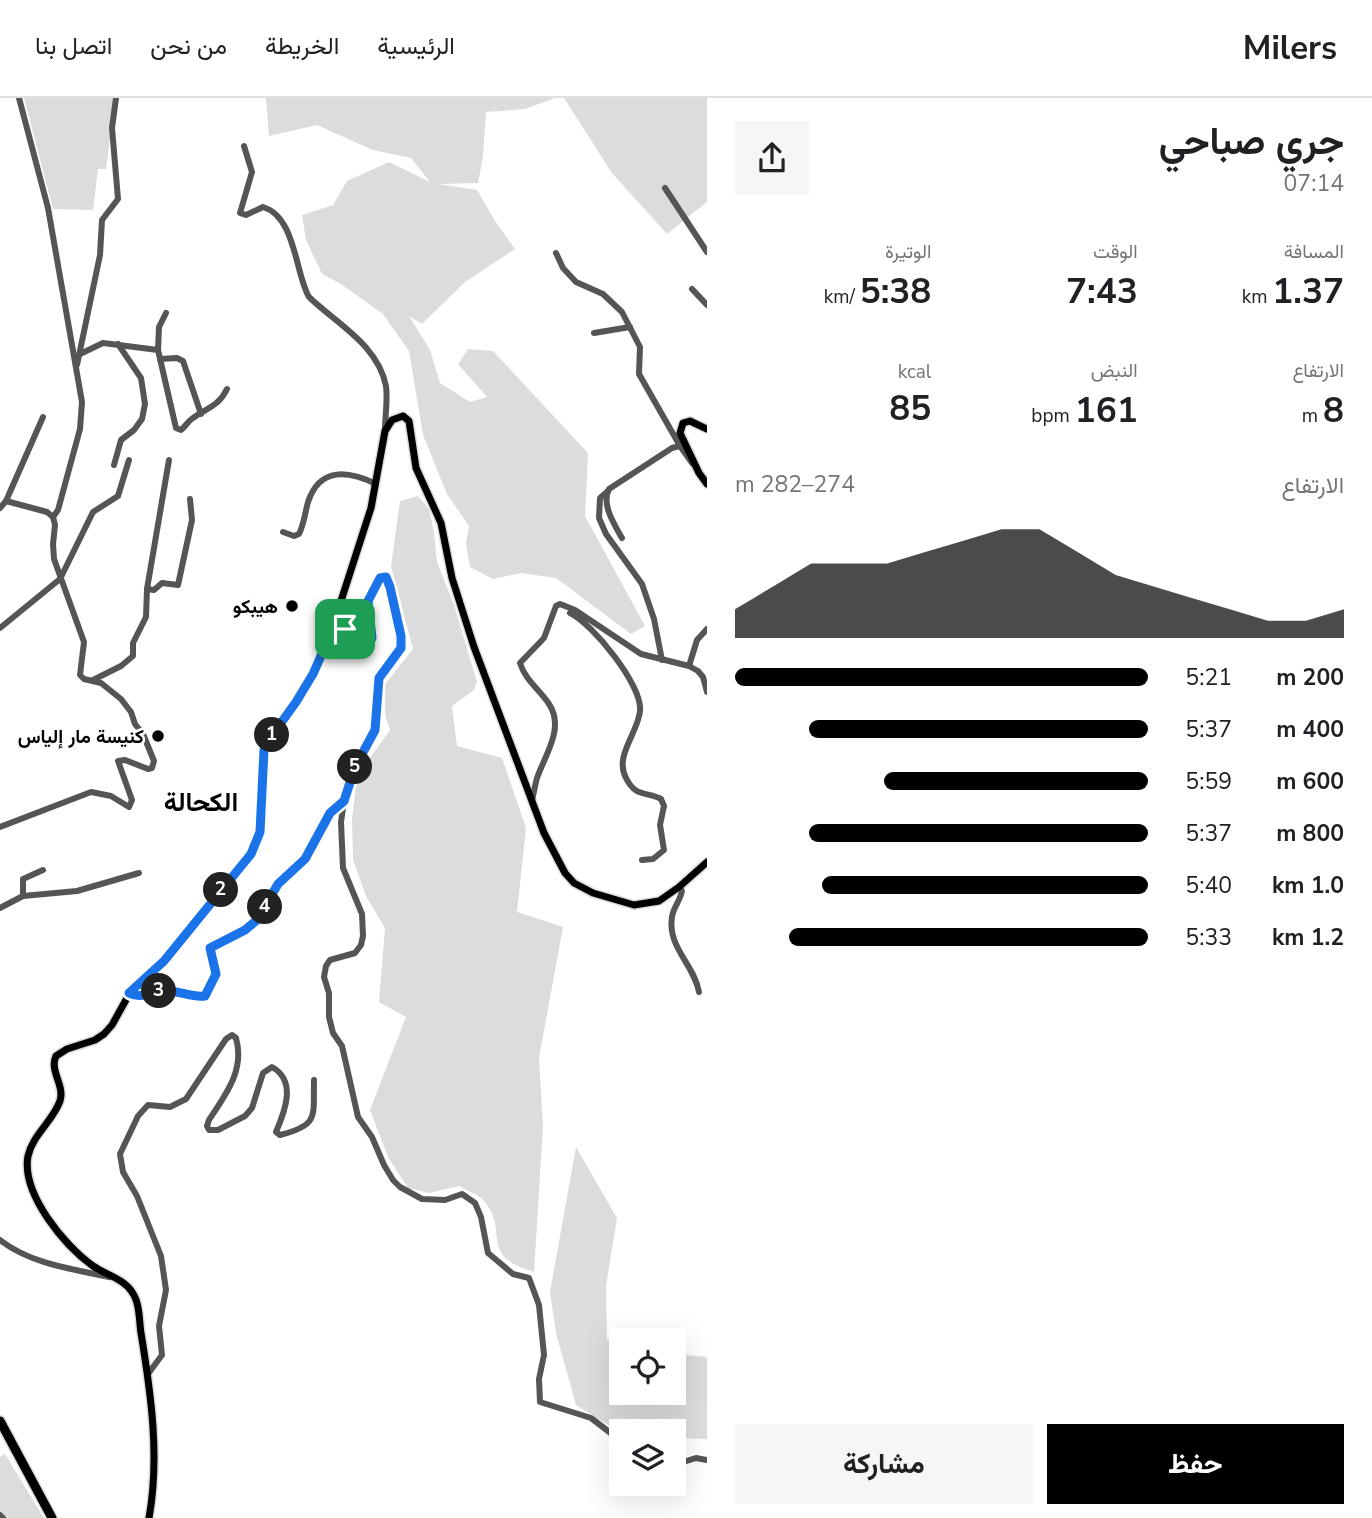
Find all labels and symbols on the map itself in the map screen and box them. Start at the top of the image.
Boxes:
place label: هيبكو [233,594,278,620]
marker: هيبكو [284,598,300,614]
pin [315,599,375,659]
pin: 1 [254,718,290,752]
place label: كنيسة مار إلياس [18,724,144,750]
marker: كنيسة مار إلياس [150,728,166,744]
pin: 5 [338,750,372,784]
district label: الكحالة [164,785,238,820]
pin: 2 [204,872,238,908]
pin: 4 [247,890,282,924]
pin: 3 [142,974,176,1008]

